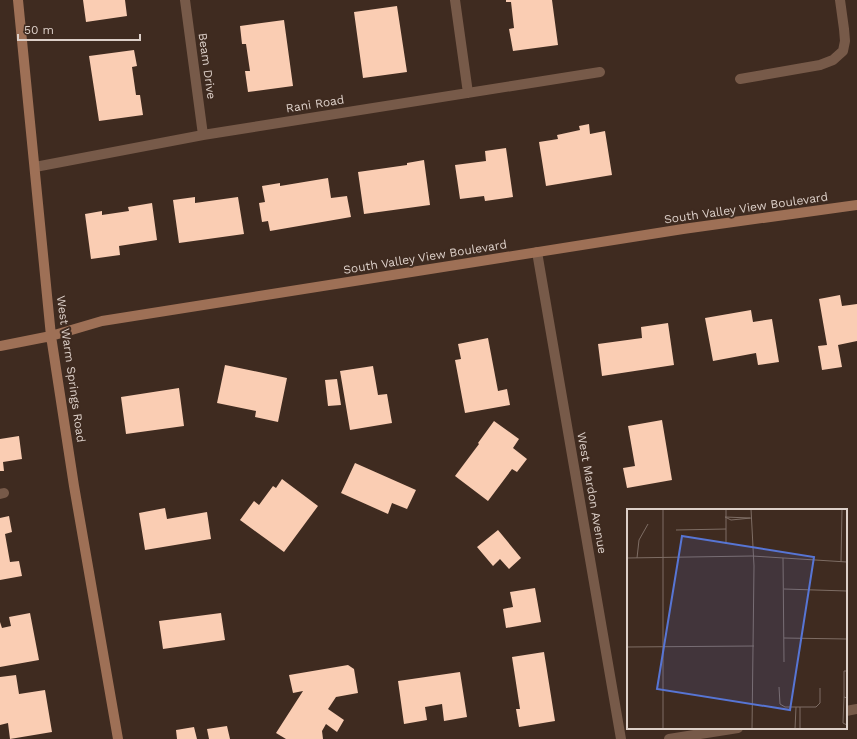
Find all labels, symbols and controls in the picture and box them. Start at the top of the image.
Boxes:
scale bar [18,16,140,42]
text: 50 m [24,23,54,37]
street label: Beam Drive [195,32,219,100]
street label: Rani Road [285,92,345,116]
street label: South Valley View Boulevard [663,190,829,226]
street label: South Valley View Boulevard [342,237,508,277]
street label: West Warm Springs Road [54,295,88,443]
street label: West Mardon Avenue [574,431,610,555]
inset map [627,509,847,729]

